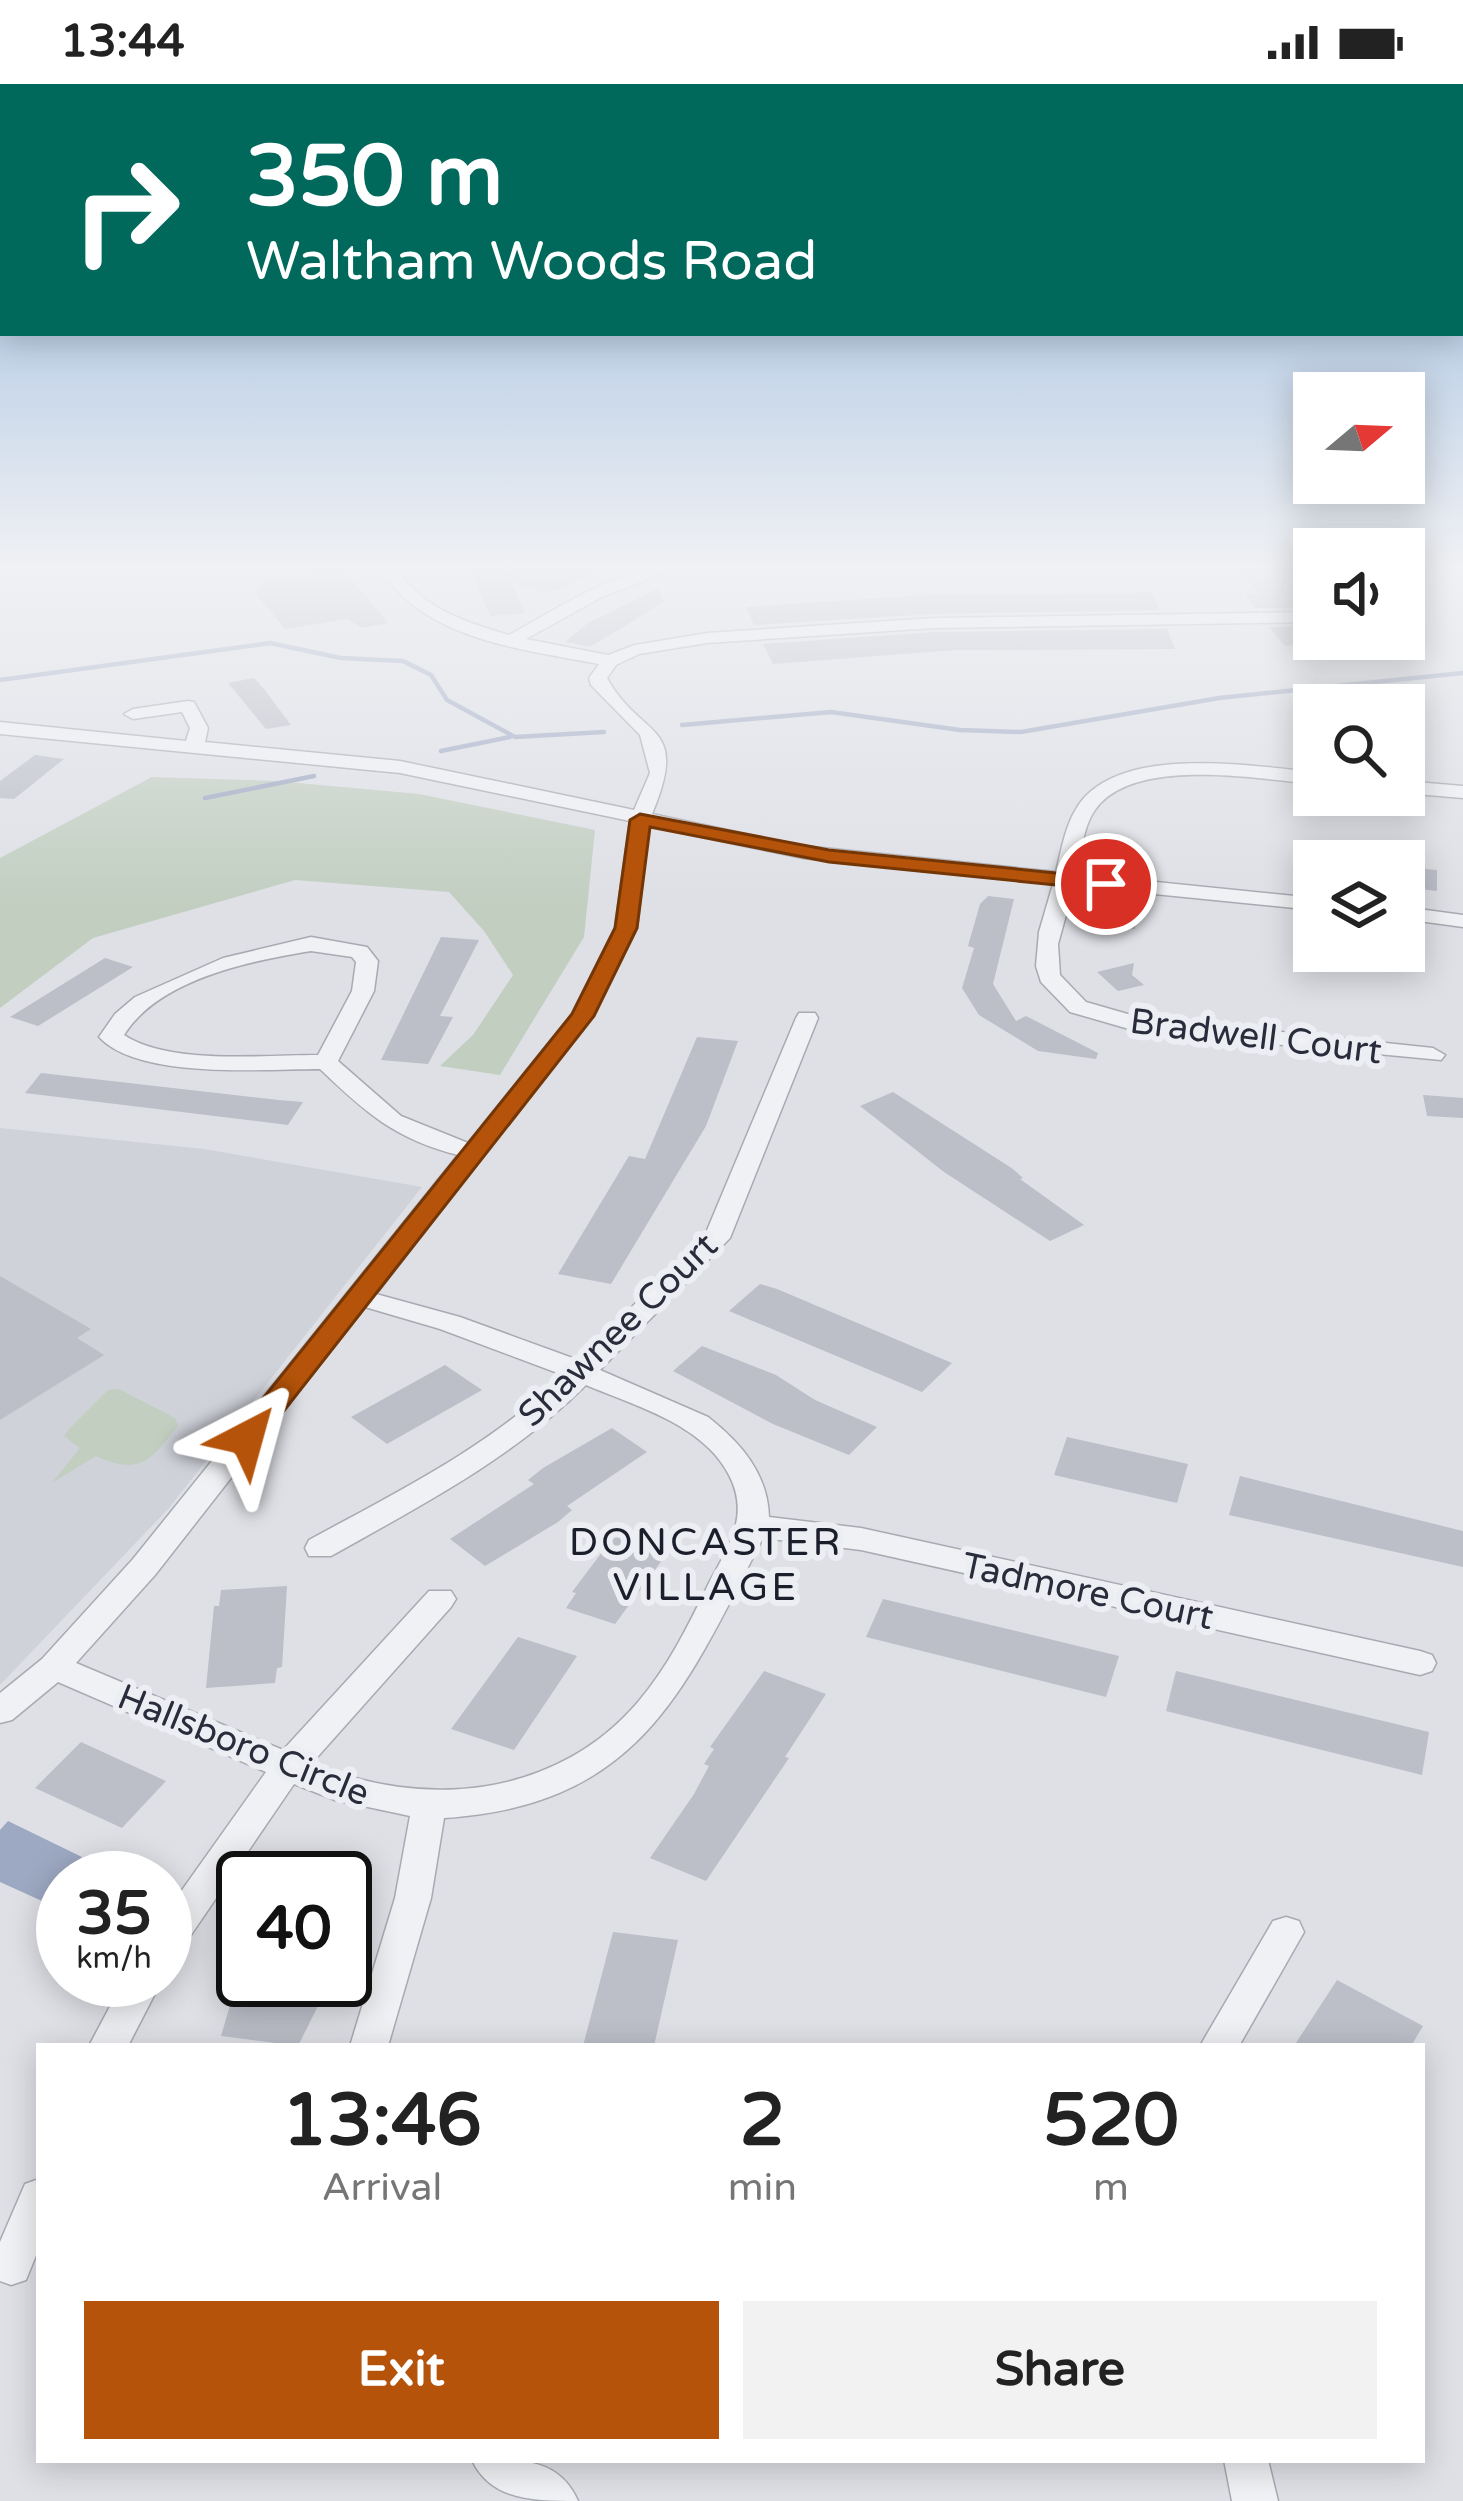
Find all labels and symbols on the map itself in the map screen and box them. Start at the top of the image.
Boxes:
north arrow [1293,372,1425,504]
pin [1055,833,1157,935]
street label: Bradwell Court [1128,1000,1384,1073]
street label: Shawnee Court [510,1224,727,1436]
position arrow [184,1375,310,1501]
district label: DONCASTER VILLAGE [569,1519,843,1611]
street label: Tadmore Court [958,1544,1217,1639]
street label: Hallsboro Circle [111,1675,375,1815]
speed limit sign: 40 [216,1851,372,2007]

